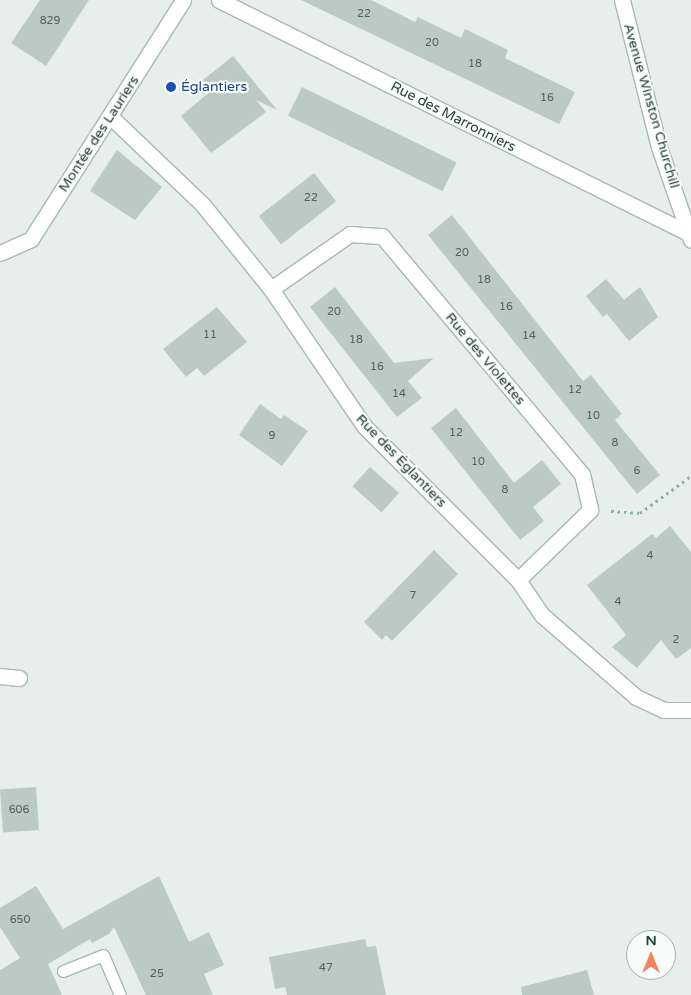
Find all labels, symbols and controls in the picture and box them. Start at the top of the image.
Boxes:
house number: 22 [357,7,371,21]
house number: 829 [40,14,60,28]
street label: Avenue Winston Churchill [619,22,683,190]
house number: 20 [425,36,439,50]
house number: 18 [468,57,482,71]
street label: Montée des Lauriers [55,73,143,195]
street label: Rue des Marronniers [388,78,518,156]
place label: Églantiers [181,79,247,95]
marker: Églantiers [165,81,177,93]
house number: 16 [540,91,554,105]
house number: 22 [304,191,318,205]
house number: 20 [455,246,469,260]
house number: 18 [477,273,491,287]
house number: 16 [499,300,513,314]
house number: 20 [327,305,341,319]
street label: Rue des Violettes [441,309,529,409]
house number: 11 [203,328,217,342]
house number: 14 [522,329,536,343]
house number: 18 [349,333,363,347]
house number: 16 [370,360,384,374]
house number: 12 [568,383,582,397]
house number: 14 [392,387,406,401]
house number: 10 [586,409,600,423]
street label: Rue des Églantiers [352,411,450,511]
house number: 12 [449,426,463,440]
house number: 9 [269,429,275,443]
house number: 8 [612,436,618,450]
house number: 10 [471,455,485,469]
house number: 6 [634,464,640,478]
house number: 8 [502,483,508,497]
house number: 4 [647,549,653,563]
house number: 7 [410,589,416,603]
house number: 4 [615,595,621,609]
house number: 2 [673,633,679,647]
house number: 606 [9,803,29,817]
house number: 650 [10,913,30,927]
north arrow [626,930,676,980]
text: N [645,932,657,949]
house number: 47 [319,961,333,975]
house number: 25 [150,967,164,981]

